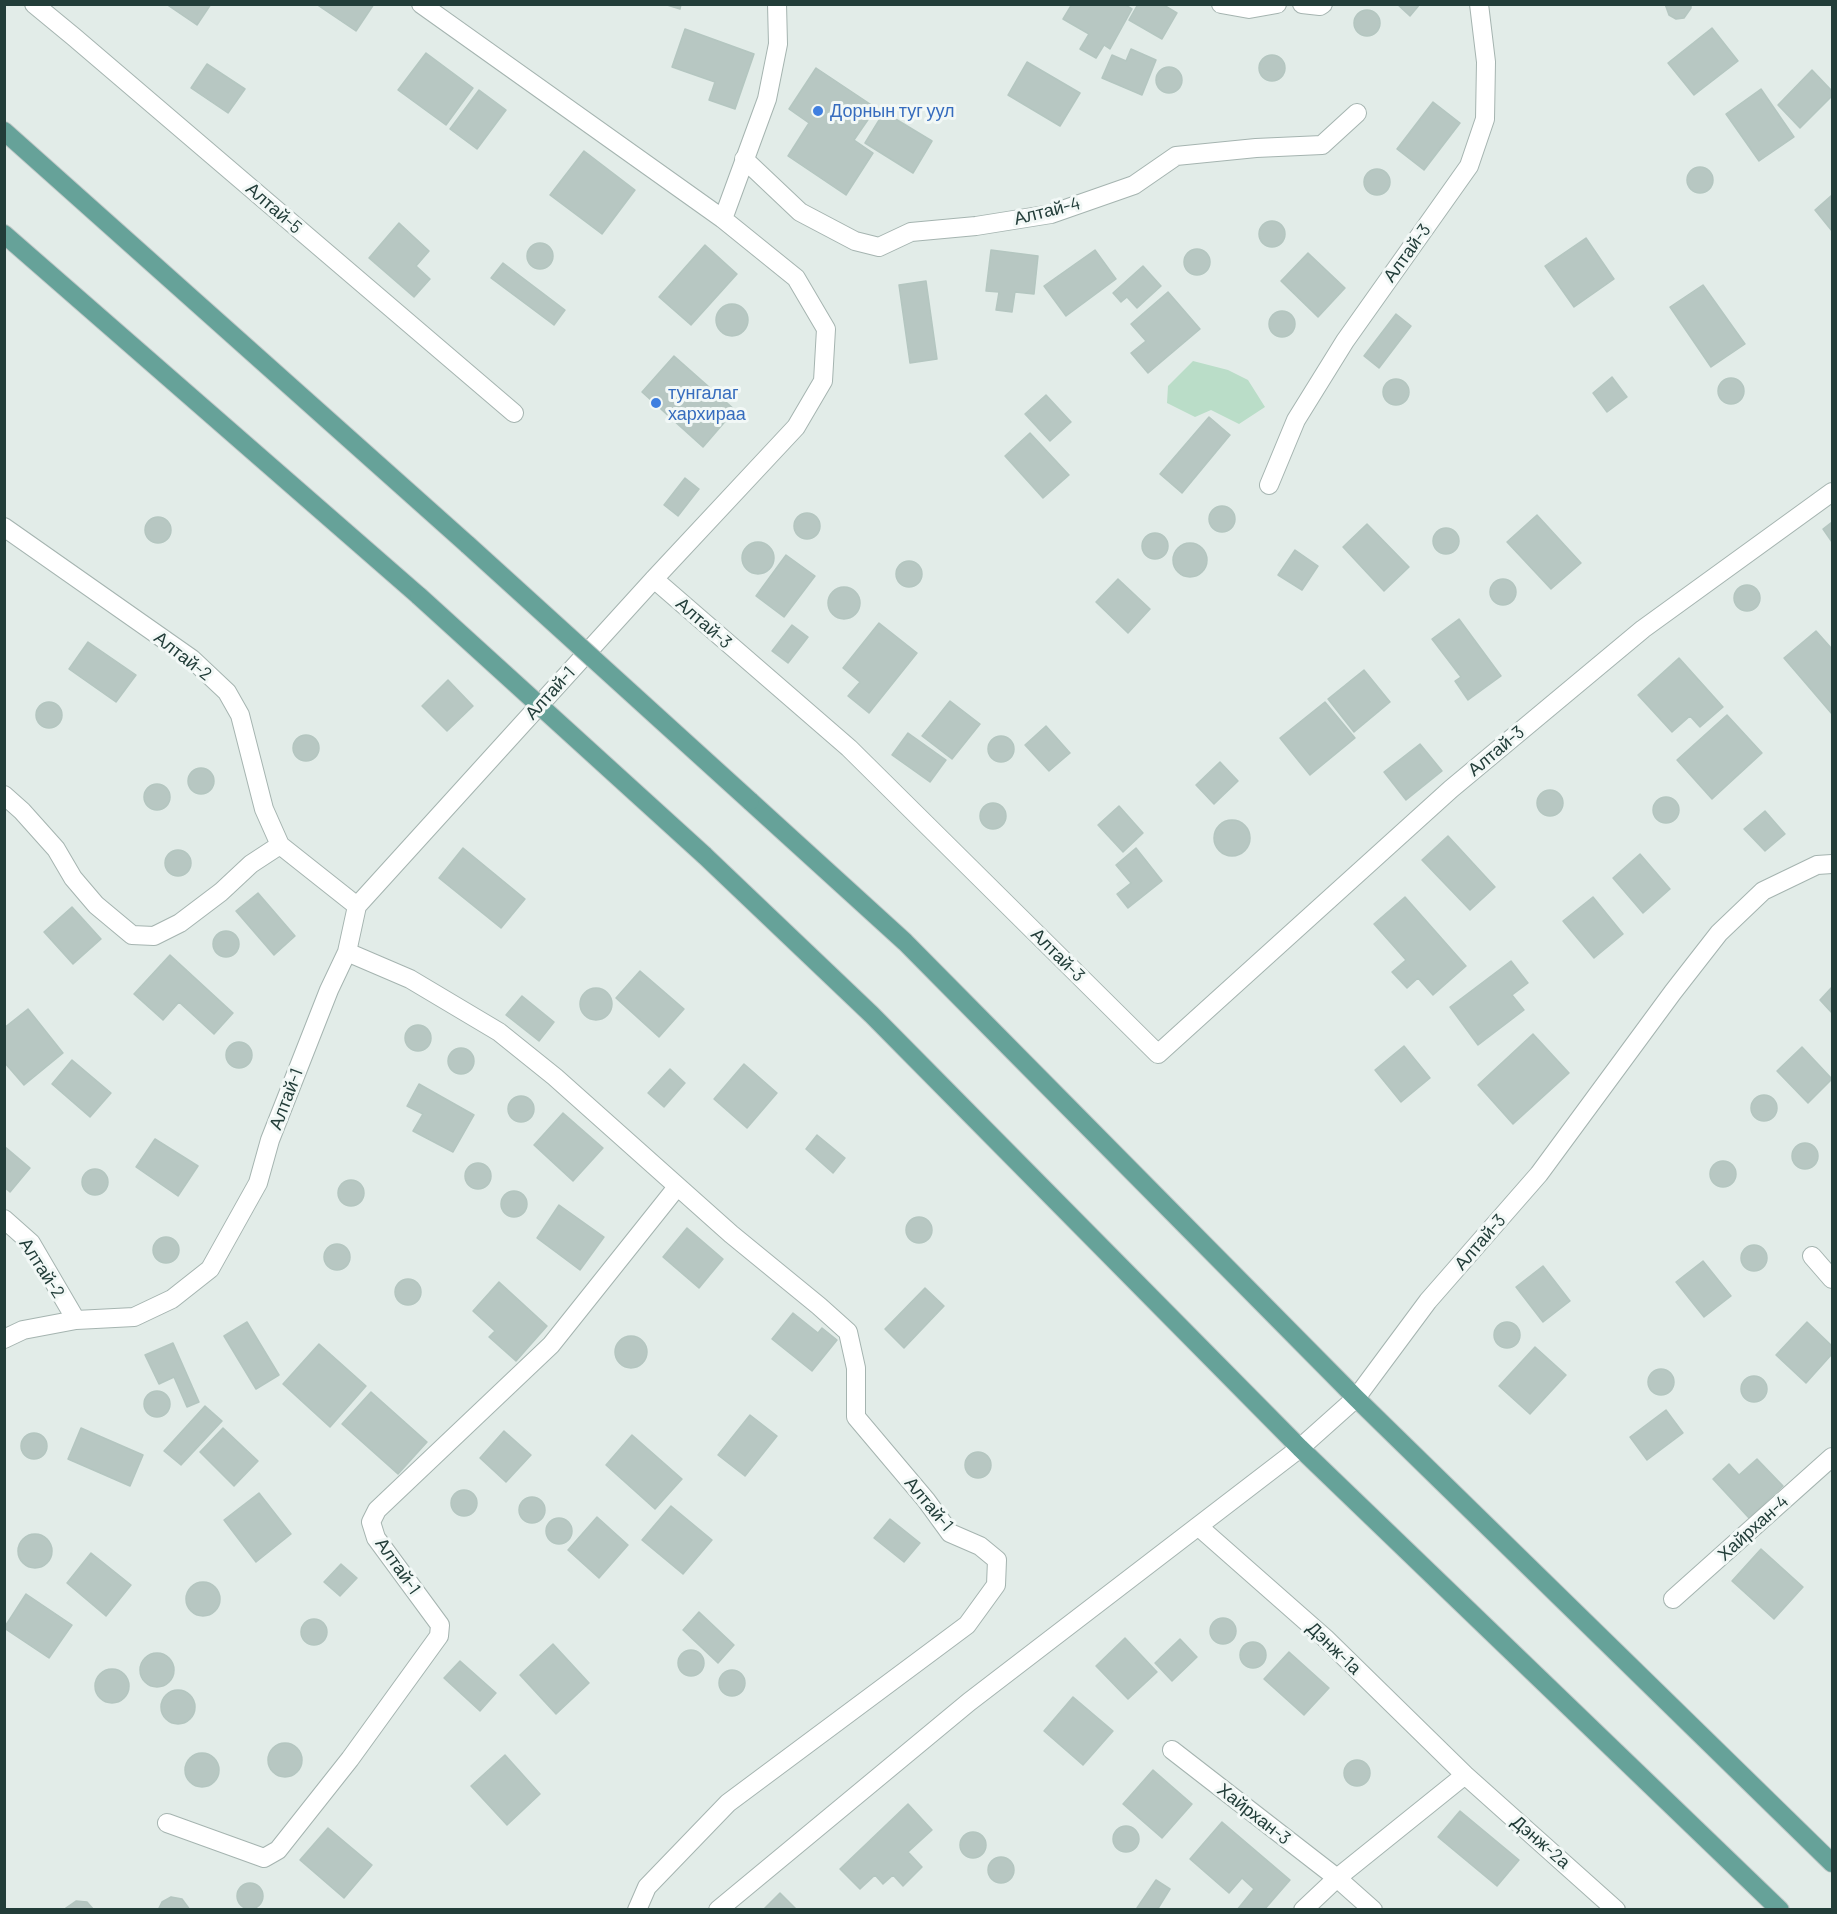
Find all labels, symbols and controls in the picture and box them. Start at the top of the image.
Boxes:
place label: Дорнын туг уул [830,100,955,122]
marker: Дорнын туг уул [811,104,825,118]
street label: Алтай-5 [242,178,306,238]
street label: Алтай-4 [1012,192,1082,230]
street label: Алтай-3 [1379,220,1435,286]
place label: тунгалаг хархираа [668,382,746,424]
marker: тунгалаг хархираа [649,396,663,410]
street label: Алтай-3 [672,593,736,653]
street label: Алтай-2 [150,627,216,685]
street label: Алтай-1 [521,662,579,724]
street label: Алтай-3 [1463,721,1529,781]
street label: Алтай-3 [1027,924,1089,986]
street label: Алтай-1 [264,1065,308,1133]
street label: Алтай-3 [1450,1210,1510,1274]
street label: Алтай-2 [15,1234,69,1302]
street label: Алтай-1 [900,1473,958,1535]
street label: Хайрхан-4 [1713,1491,1793,1565]
street label: Алтай-1 [371,1534,425,1598]
street label: Дэнж-1а [1302,1617,1366,1679]
street label: Хайрхан-3 [1213,1779,1295,1849]
street label: Дэнж-2а [1507,1811,1575,1873]

